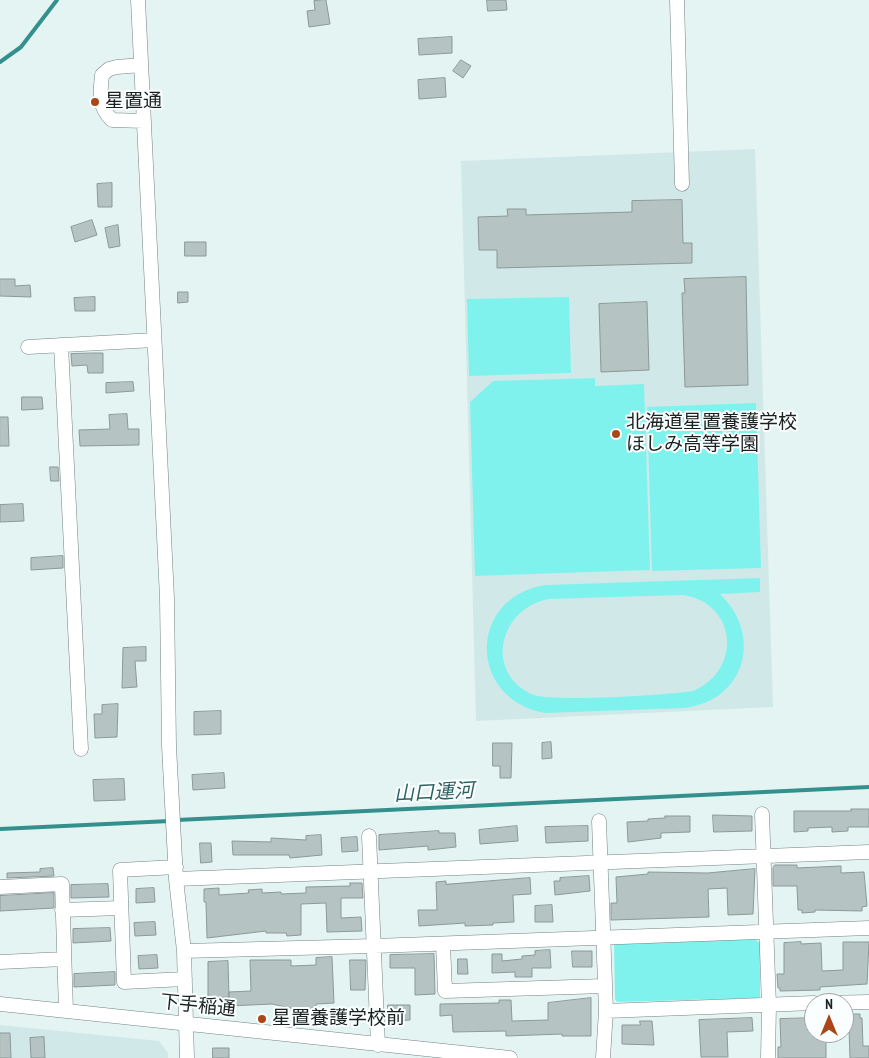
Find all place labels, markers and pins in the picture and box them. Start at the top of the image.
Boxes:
place label: 星置通 [105,91,162,113]
marker: 星置通 [89,96,101,108]
place label: 北海道星置養護学校 ほしみ高等学園 [626,412,797,456]
marker: 北海道星置養護学校 ほしみ高等学園 [610,428,622,440]
place label: 星置養護学校前 [272,1008,405,1030]
marker: 星置養護学校前 [256,1013,268,1025]

